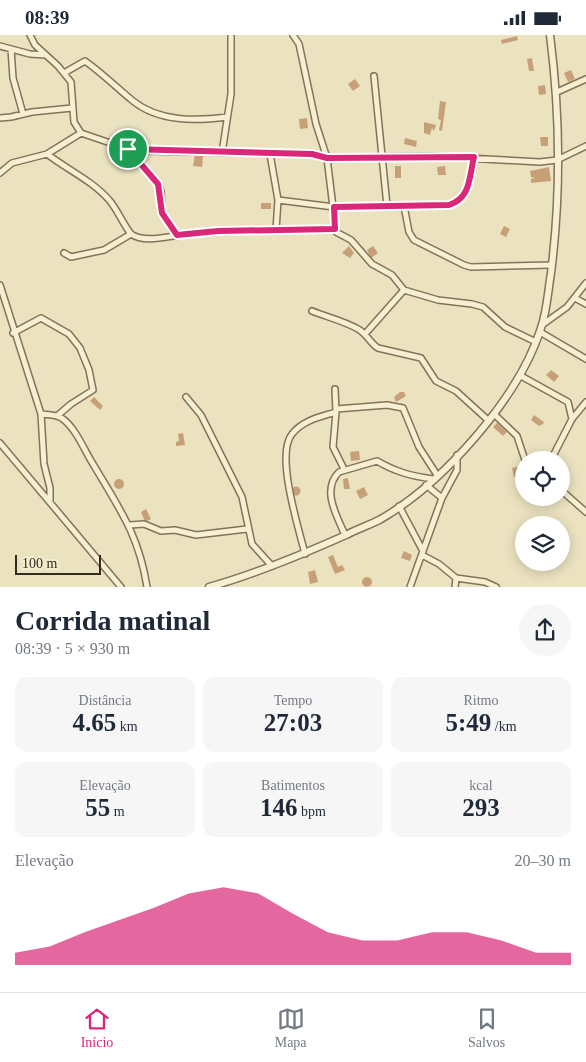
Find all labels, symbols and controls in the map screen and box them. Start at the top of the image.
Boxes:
text: 08:39 [25,7,69,28]
pin [107,128,149,170]
icon: arrive [114,135,142,163]
map controls [515,451,570,571]
button: locate [515,451,570,506]
button: layers [515,516,570,571]
scale bar [15,552,101,575]
text: 100 m [22,556,57,571]
button: share [519,604,571,656]
text: Corrida matinal [15,605,210,636]
text: 08:39 · 5 × 930 m [15,640,130,657]
text: Distância [79,693,131,708]
text: Tempo [274,693,312,708]
text: Ritmo [463,693,499,708]
text: 4.65 [72,709,116,736]
text: 27:03 [264,709,322,736]
text: 5:49 [445,709,491,736]
text: km [116,719,138,734]
text: /km [491,719,517,734]
text: Elevação [79,778,131,793]
text: Batimentos [261,778,325,793]
text: kcal [469,778,493,793]
text: 55 [85,794,110,821]
text: 146 [260,794,298,821]
text: 293 [462,794,500,821]
text: m [110,804,125,819]
text: bpm [298,804,326,819]
text: Elevação [15,852,74,869]
text: 20–30 m [515,852,571,869]
tab: Início [81,1005,113,1051]
tab: Mapa [275,1005,307,1051]
tab: Salvos [468,1005,505,1051]

